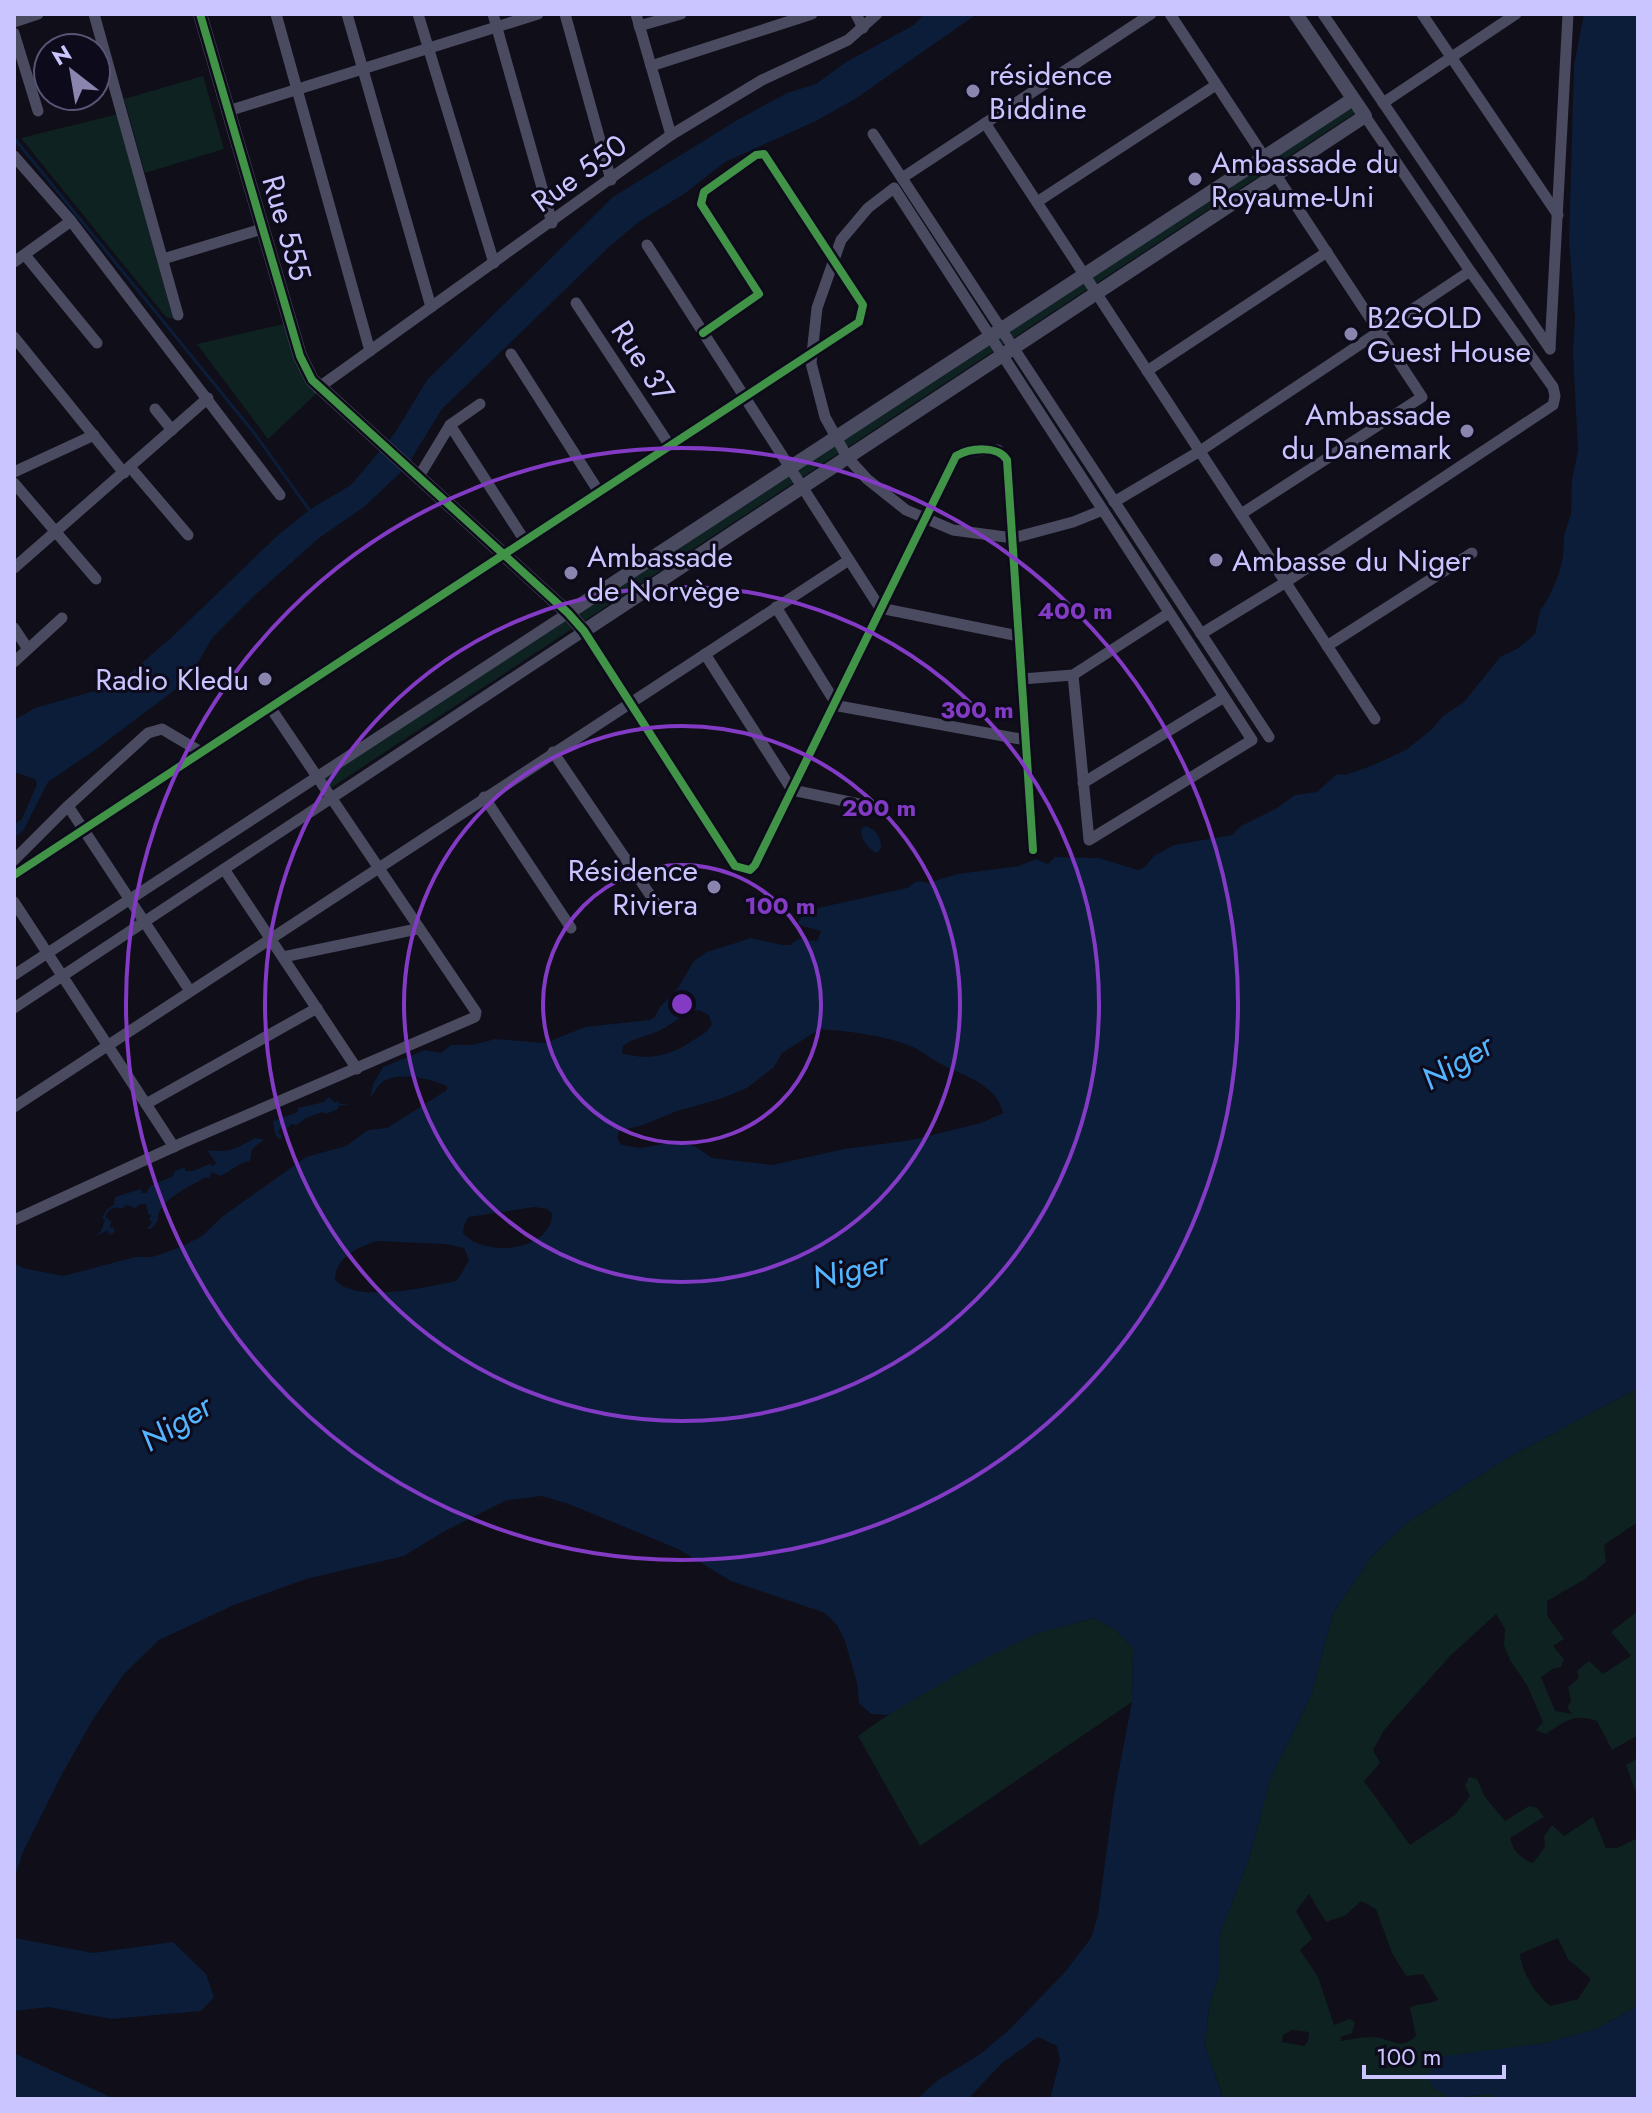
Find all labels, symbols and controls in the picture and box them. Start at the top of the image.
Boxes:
north arrow [32,32,112,112]
text: N [46,37,77,73]
place label: résidence Biddine [989,53,1112,130]
marker: résidence Biddine [964,82,982,100]
street label: Rue 550 [522,124,636,222]
place label: Ambassade du Royaume-Uni [1211,141,1399,218]
street label: Rue 555 [251,170,323,286]
marker: Ambassade du Royaume-Uni [1186,170,1204,188]
place label: B2GOLD Guest House [1367,296,1531,373]
street label: Rue 37 [601,312,685,410]
marker: B2GOLD Guest House [1342,325,1360,343]
place label: Ambassade du Danemark [1282,393,1452,470]
marker: Ambassade du Danemark [1458,422,1476,440]
place label: Ambassade de Norvège [587,535,740,612]
place label: Ambasse du Niger [1232,539,1472,582]
marker: Ambasse du Niger [1207,551,1225,569]
marker: Ambassade de Norvège [562,564,580,582]
text: 400 m [1037,593,1113,628]
place label: Radio Kledu [95,658,249,701]
marker: Radio Kledu [256,670,274,688]
text: 300 m [940,692,1014,727]
text: 200 m [842,790,916,825]
place label: Résidence Riviera [568,849,698,926]
marker: Résidence Riviera [705,878,723,896]
text: 100 m [745,888,815,923]
centre of rings [668,990,696,1018]
water label: Niger [1412,1021,1504,1101]
water label: Niger [808,1239,894,1300]
water label: Niger [131,1382,223,1463]
scale bar [1364,2029,1504,2079]
text: 100 m [1376,2039,1442,2074]

